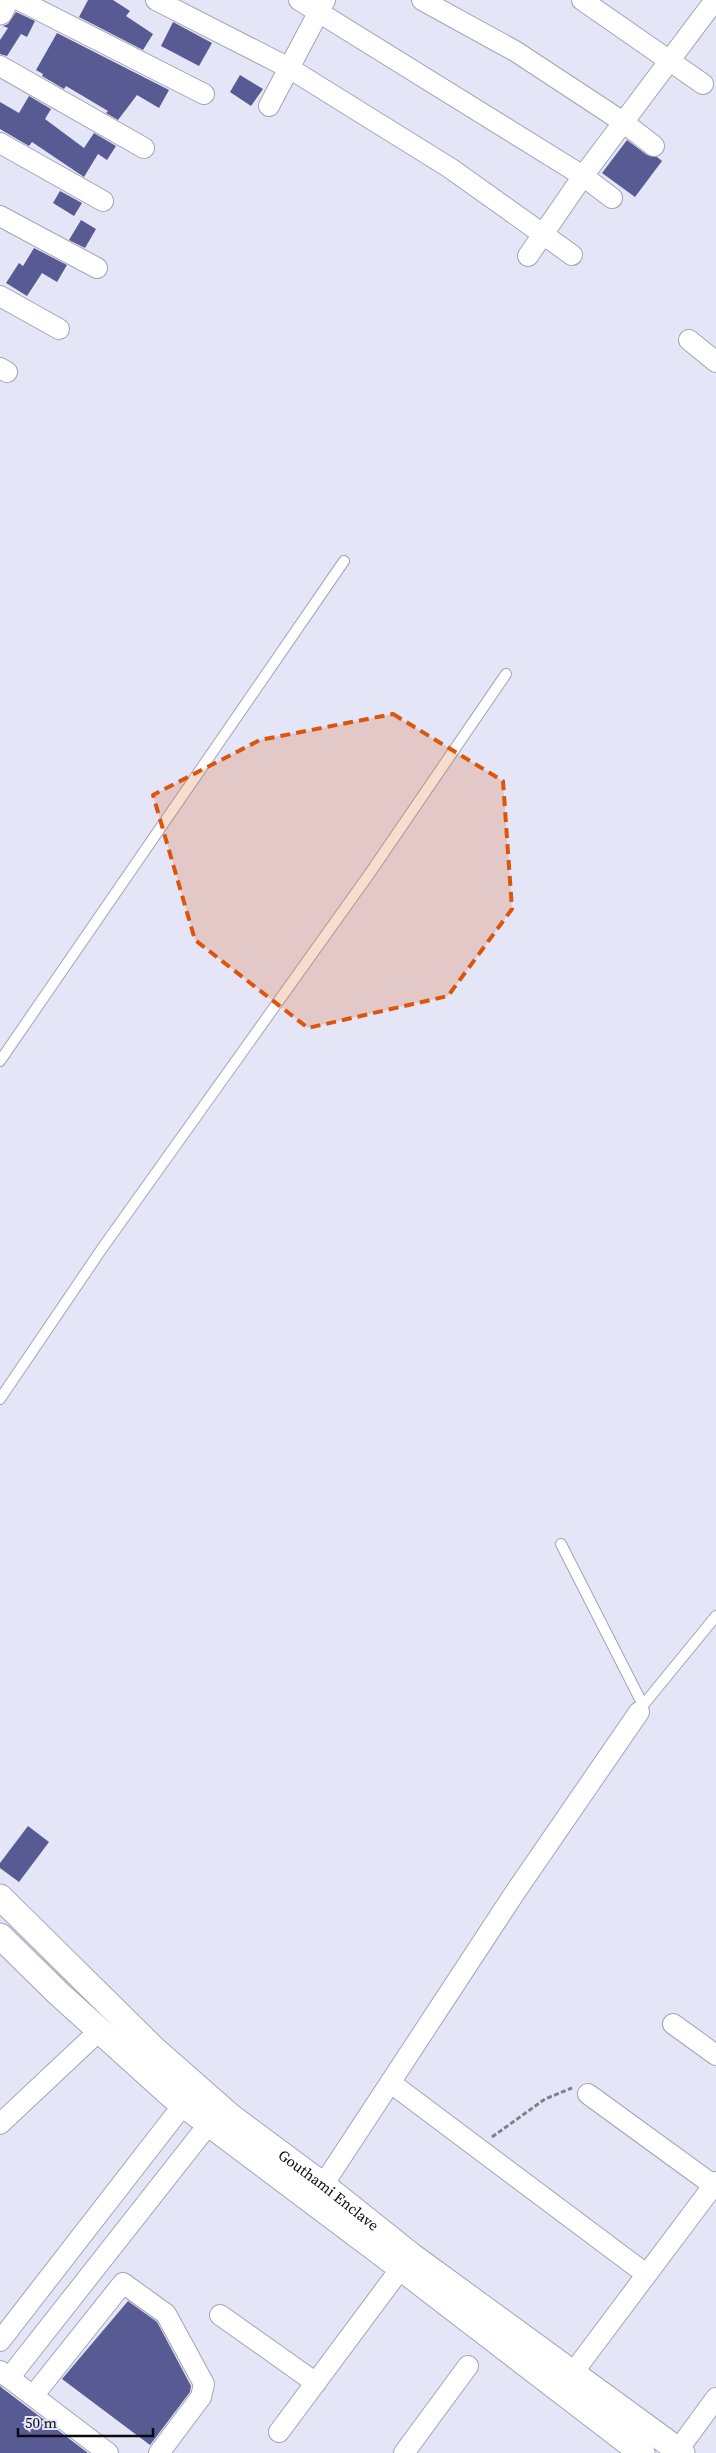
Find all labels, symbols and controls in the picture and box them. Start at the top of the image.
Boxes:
street label: Gouthami Enclave [274,2144,384,2236]
scale bar [18,2406,152,2438]
text: 50 m [25,2412,57,2433]

